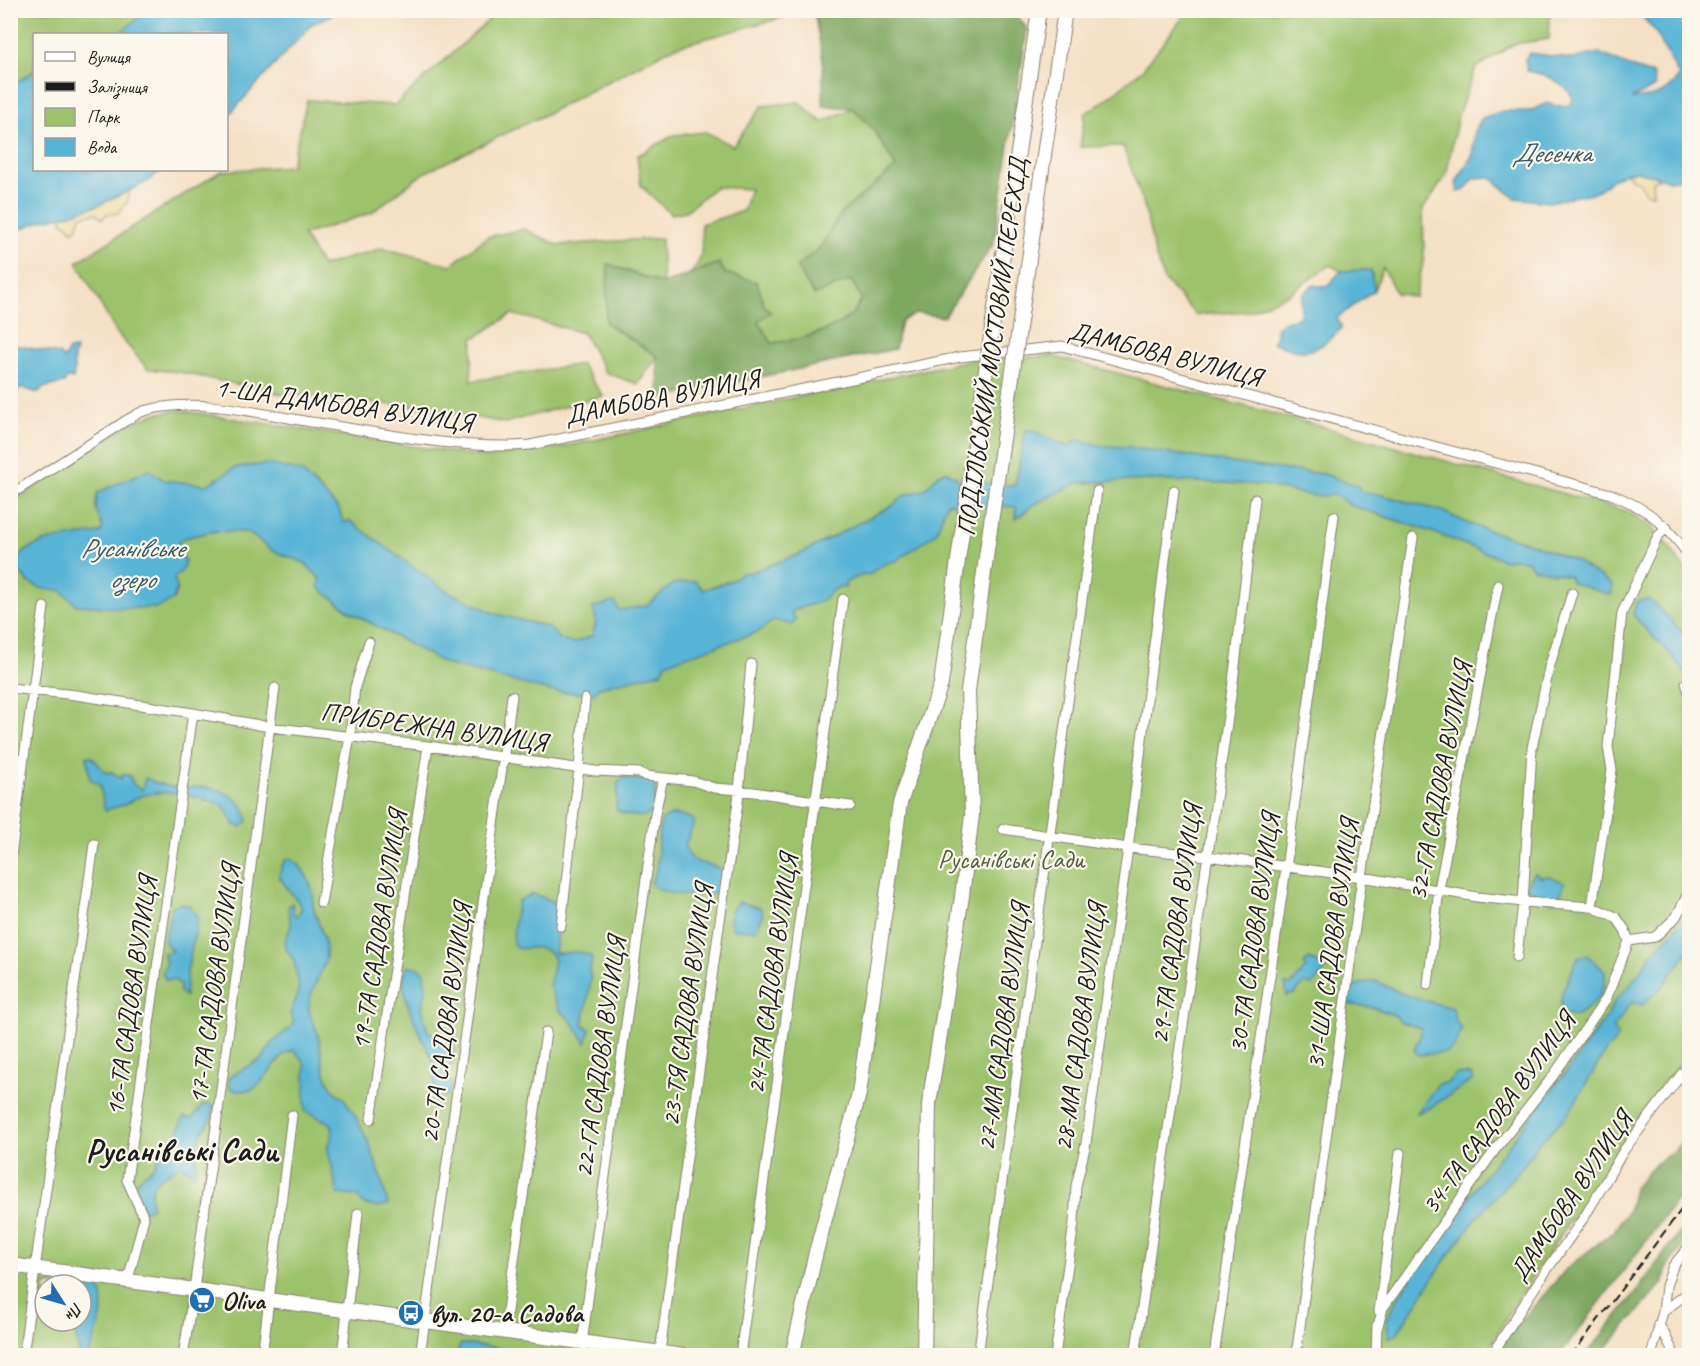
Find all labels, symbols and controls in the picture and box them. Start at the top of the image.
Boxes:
legend [33,33,228,171]
text: Вулиця [87,46,131,68]
text: Залізниця [87,76,148,99]
text: Парк [87,106,121,128]
text: Вода [87,136,118,158]
water label: Десенка [1512,136,1594,170]
street label: ПОДІЛЬСЬКИЙ МОСТОВИЙ ПЕРЕХІД [949,154,1035,538]
street label: ДАМБОВА ВУЛИЦЯ [1065,314,1269,395]
street label: ДАМБОВА ВУЛИЦЯ [562,361,766,432]
street label: 1-ША ДАМБОВА ВУЛИЦЯ [213,371,478,440]
water label: Русанівське озеро [81,531,188,597]
street label: 32-ГА САДОВА ВУЛИЦЯ [1401,655,1480,903]
street label: ПРИБРЕЖНА ВУЛИЦЯ [319,695,553,760]
street label: 29-ТА САДОВА ВУЛИЦЯ [1143,798,1210,1046]
street label: 19-ТА САДОВА ВУЛИЦЯ [344,804,415,1052]
street label: 30-ТА САДОВА ВУЛИЦЯ [1221,807,1288,1055]
street label: 31-ША САДОВА ВУЛИЦЯ [1298,813,1366,1071]
park label: Русанівські Сади [938,843,1086,876]
street label: 24-ТА САДОВА ВУЛИЦЯ [739,848,806,1096]
street label: 17-ТА САДОВА ВУЛИЦЯ [181,858,248,1106]
street label: 16-ТА САДОВА ВУЛИЦЯ [98,870,165,1118]
street label: 23-ТЯ САДОВА ВУЛИЦЯ [654,878,721,1128]
street label: 20-ТА САДОВА ВУЛИЦЯ [413,897,480,1145]
street label: 27-МА САДОВА ВУЛИЦЯ [969,897,1037,1153]
street label: 28-МА САДОВА ВУЛИЦЯ [1046,897,1114,1153]
street label: 22-ГА САДОВА ВУЛИЦЯ [567,931,634,1179]
street label: 34-ТА САДОВА ВУЛИЦЯ [1414,1003,1585,1220]
street label: ДАМБОВА ВУЛИЦЯ [1502,1101,1642,1287]
district label: Русанівські Сади [86,1130,280,1171]
north arrow [33,1273,93,1333]
place label: Oliva [222,1284,267,1317]
supermarket icon: Oliva [187,1285,217,1315]
place label: вул. 20-а Садова [430,1297,585,1330]
bus stop icon: вул. 20-а Садова [396,1298,426,1328]
text: Пн [61,1299,87,1325]

